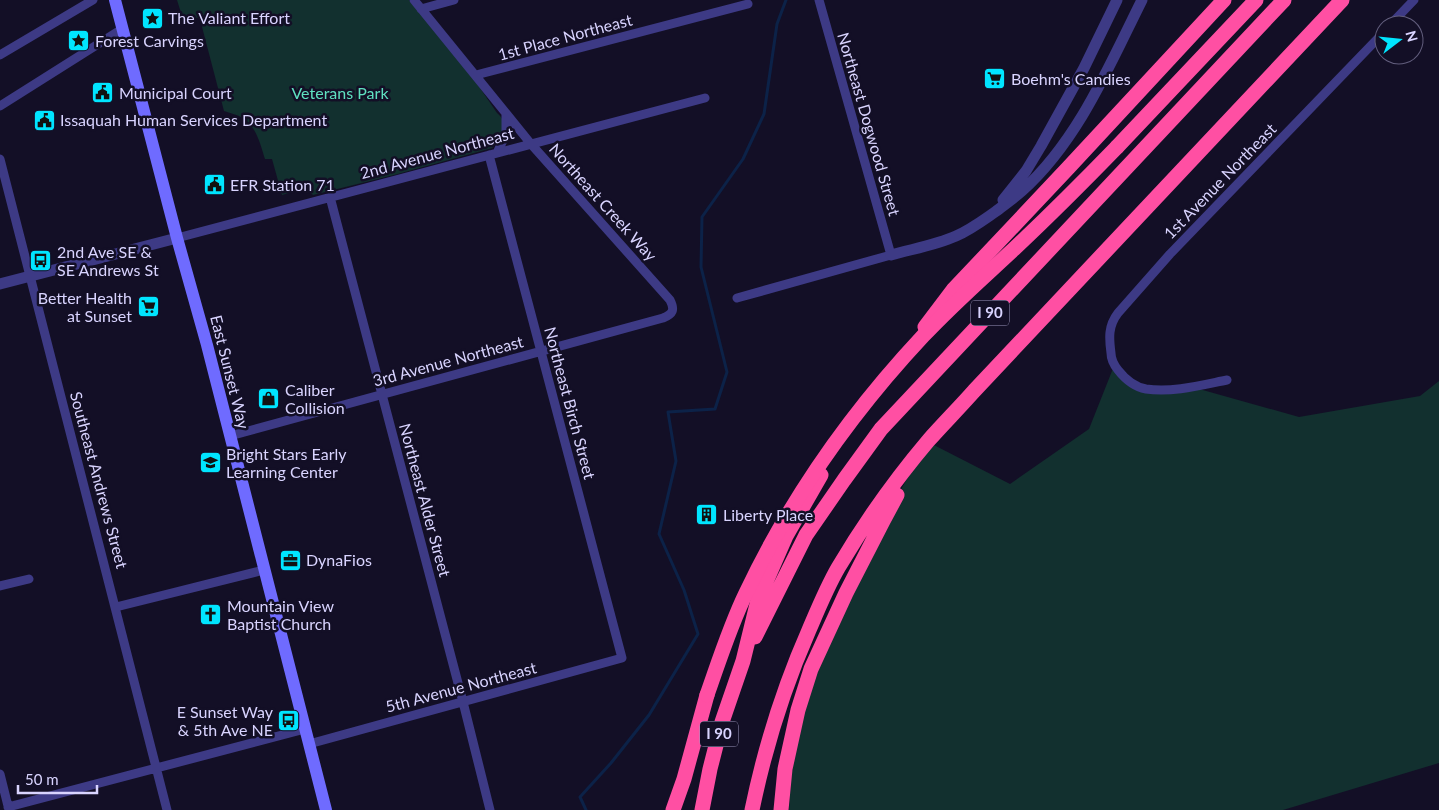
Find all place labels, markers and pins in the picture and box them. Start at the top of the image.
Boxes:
place icon: The Valiant Effort [140,6,164,30]
place label: The Valiant Effort [168,8,290,27]
place icon: Forest Carvings [67,29,91,53]
place label: Forest Carvings [95,31,204,50]
supermarket icon: Boehm's Candies [983,67,1007,91]
place label: Boehm's Candies [1011,69,1131,88]
public building icon: Municipal Court [91,81,115,105]
place label: Municipal Court [119,83,232,102]
public building icon: Issaquah Human Services Department [32,108,56,132]
place label: Issaquah Human Services Department [60,110,327,129]
public building icon: EFR Station 71 [202,173,226,197]
place label: EFR Station 71 [230,175,335,194]
place label: 2nd Ave SE & SE Andrews St [57,242,159,279]
bus stop icon: 2nd Ave SE & SE Andrews St [29,249,53,273]
place label: Better Health at Sunset [38,288,132,325]
supermarket icon: Better Health at Sunset [136,295,160,319]
place label: Caliber Collision [285,380,345,417]
shop icon: Caliber Collision [257,387,281,411]
place label: Bright Stars Early Learning Center [226,444,347,481]
school or university icon: Bright Stars Early Learning Center [198,451,222,475]
building icon: Liberty Place [695,503,719,527]
place label: Liberty Place [723,505,813,524]
office icon: DynaFios [278,548,302,572]
place label: DynaFios [306,550,372,569]
place label: Mountain View Baptist Church [227,596,334,633]
church icon: Mountain View Baptist Church [199,603,223,627]
place label: E Sunset Way & 5th Ave NE [177,702,274,739]
bus stop icon: E Sunset Way & 5th Ave NE [277,709,301,733]

